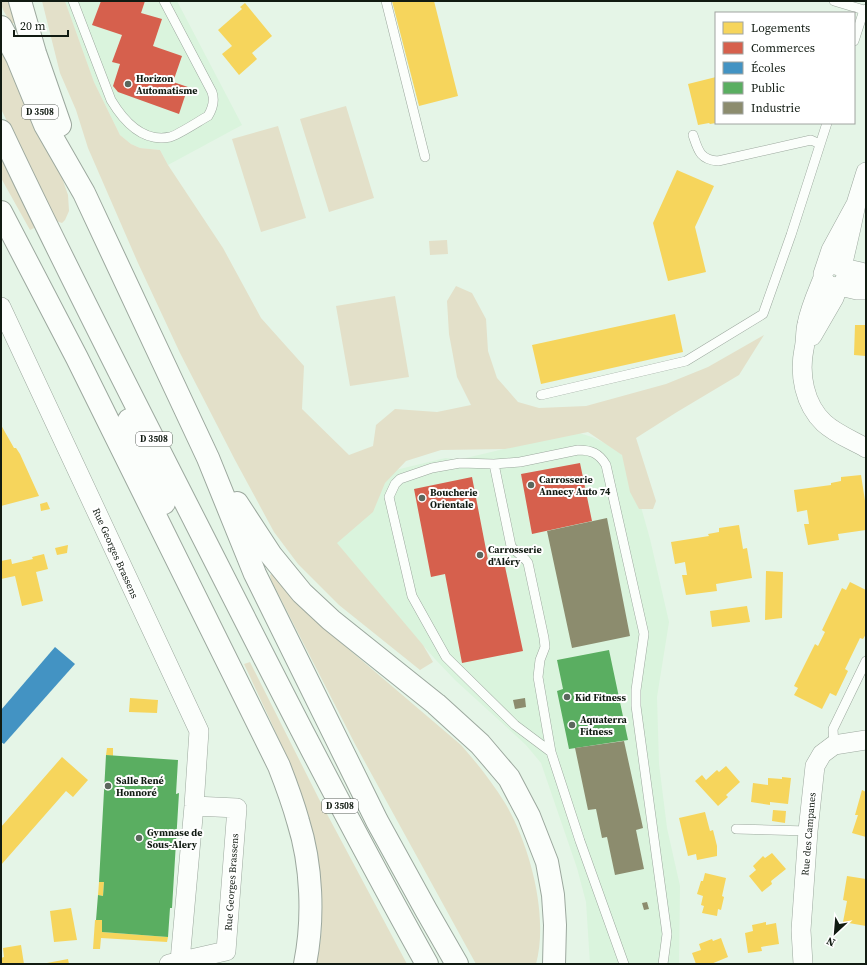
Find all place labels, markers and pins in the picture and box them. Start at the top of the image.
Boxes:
place label: Horizon Automatisme [136,72,198,97]
marker: Horizon Automatisme [123,79,133,89]
place label: Carrosserie Annecy Auto 74 [539,473,611,498]
marker: Carrosserie Annecy Auto 74 [526,480,536,490]
place label: Boucherie Orientale [430,486,478,511]
marker: Boucherie Orientale [417,493,427,503]
place label: Carrosserie d'Aléry [488,543,542,568]
marker: Carrosserie d'Aléry [475,550,485,560]
place label: Kid Fitness [575,691,626,704]
marker: Kid Fitness [562,692,572,702]
place label: Aquaterra Fitness [580,713,628,738]
marker: Aquaterra Fitness [567,720,577,730]
place label: Salle René Honnoré [116,774,164,799]
marker: Salle René Honnoré [103,781,113,791]
place label: Gymnase de Sous-Alery [147,826,202,851]
marker: Gymnase de Sous-Alery [134,833,144,843]

